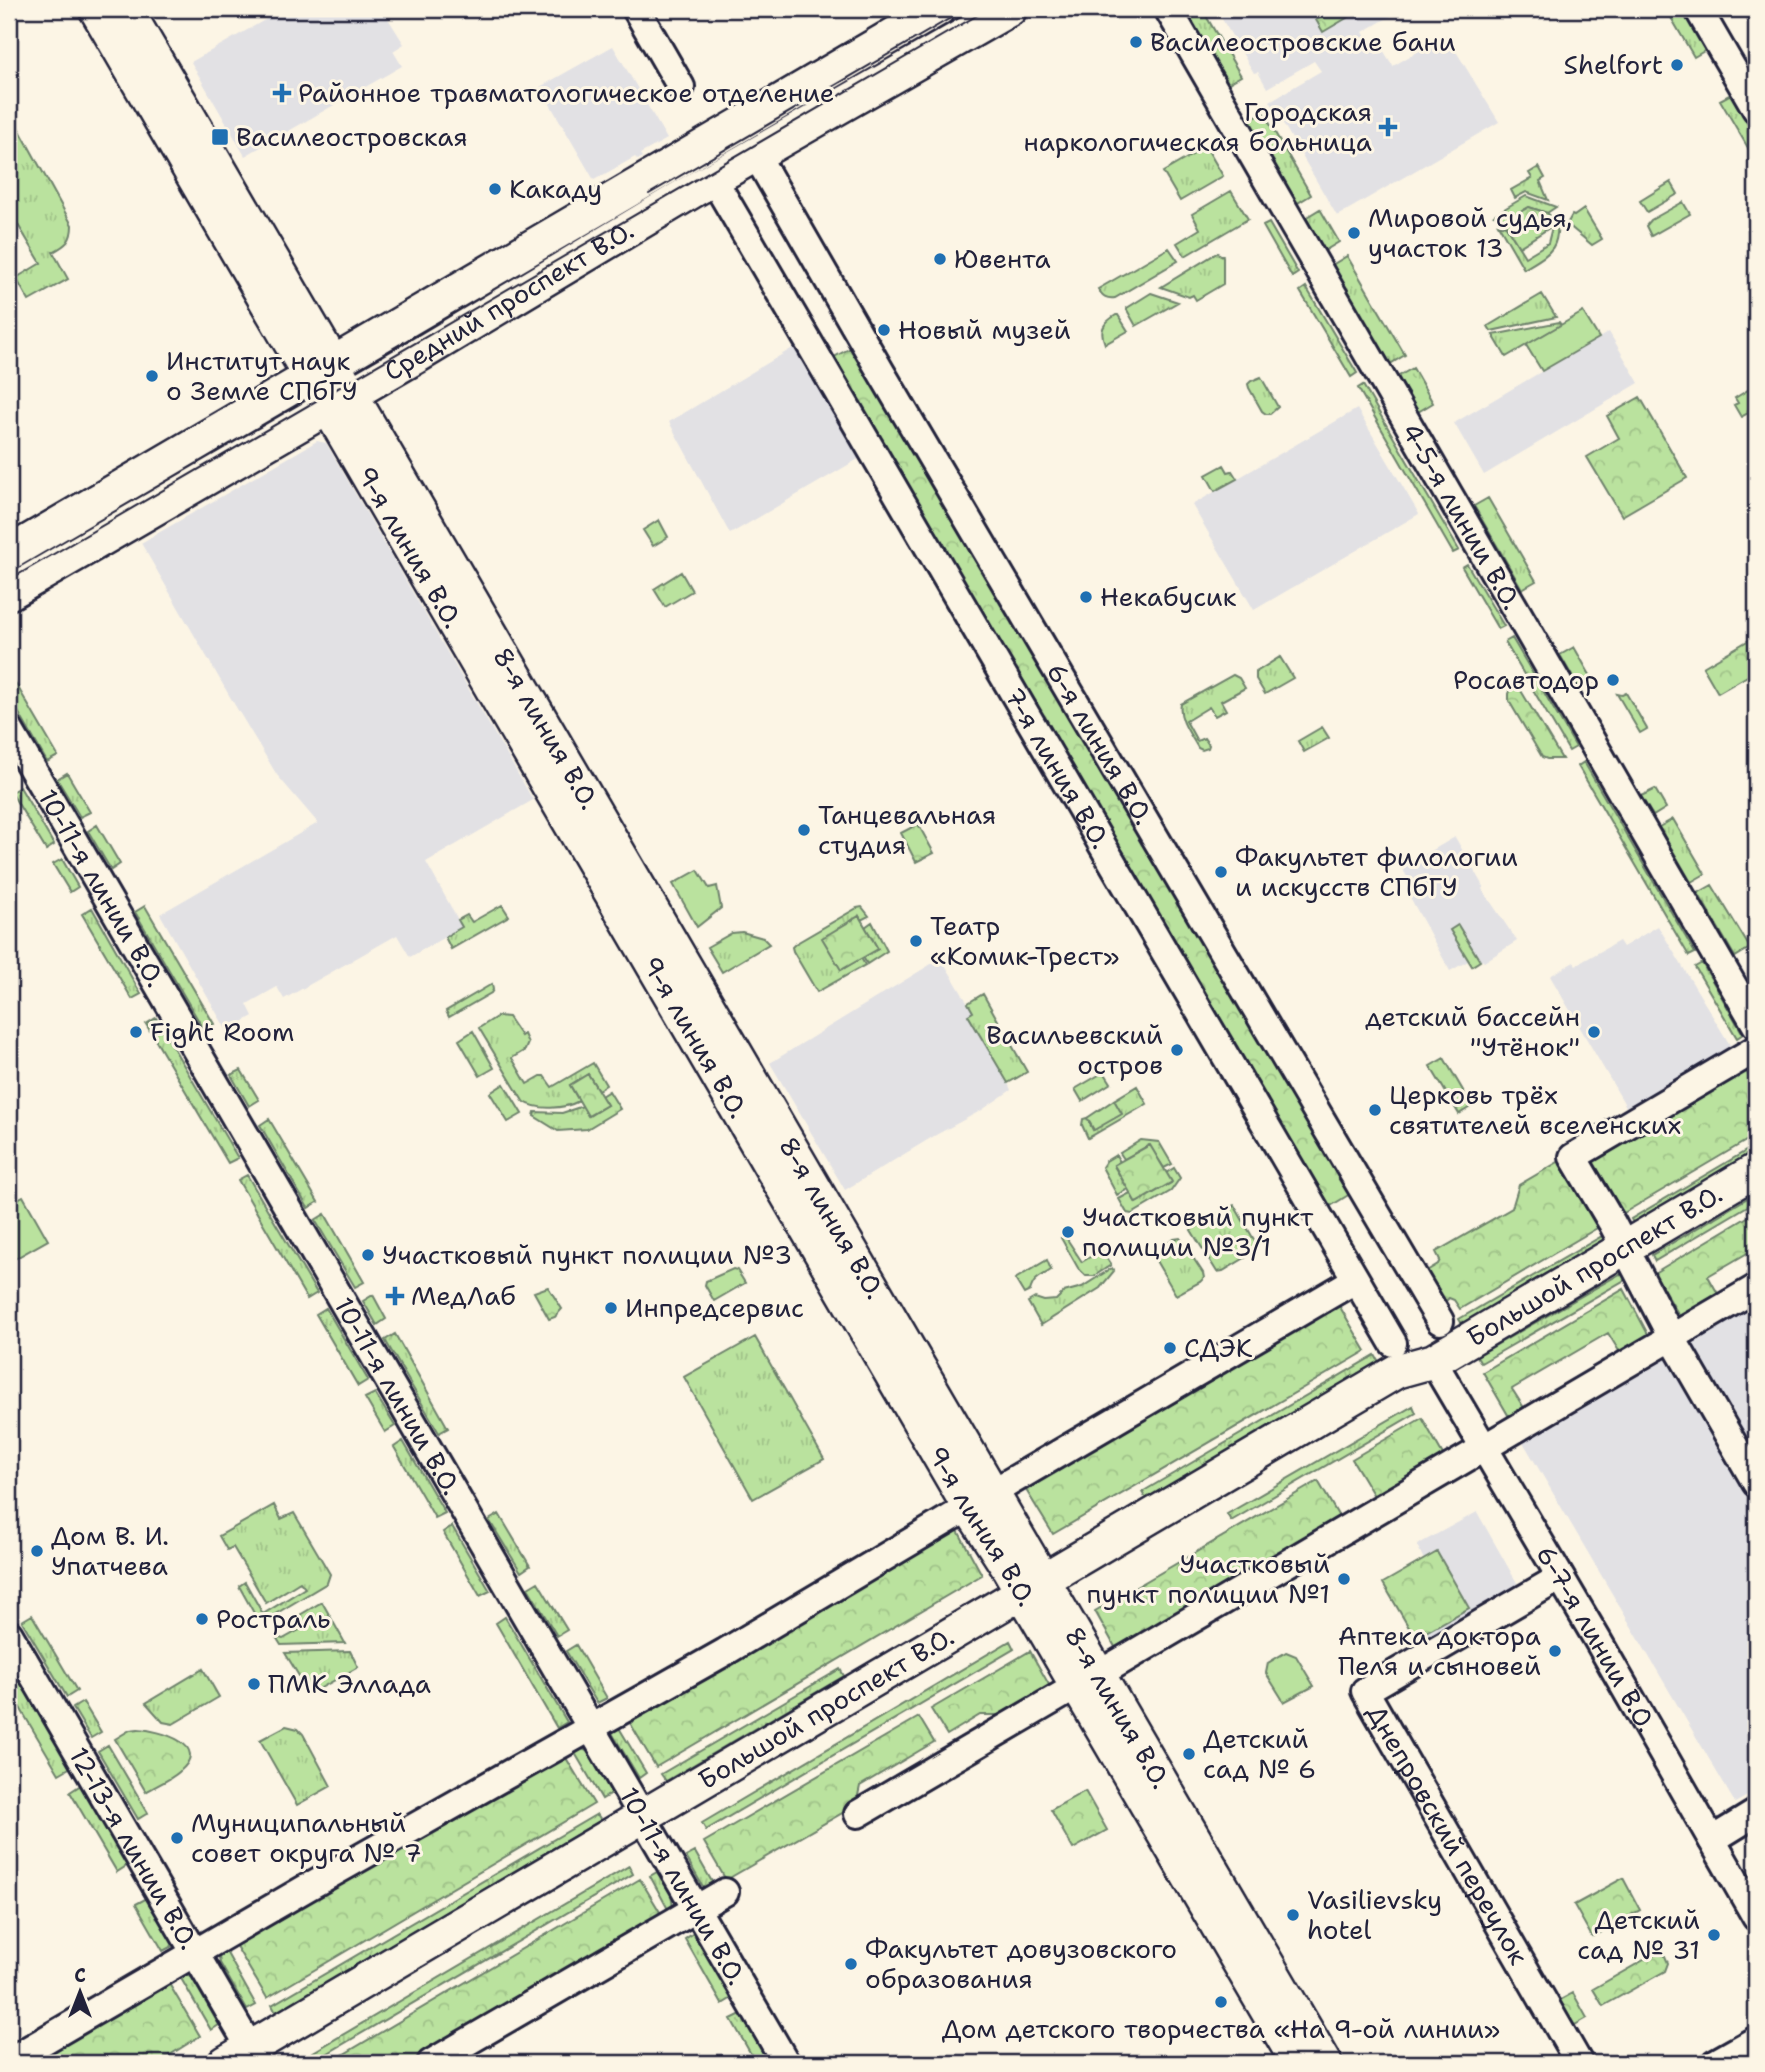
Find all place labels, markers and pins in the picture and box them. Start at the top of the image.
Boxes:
place label: Василеостровские бани [1150,24,1456,59]
marker: Василеостровские бани [1128,34,1144,50]
place label: Shelfort [1564,47,1663,82]
marker: Shelfort [1669,57,1685,73]
place label: Районное травматологическое отделение [298,75,835,110]
marker: Районное травматологическое отделение [272,83,292,103]
place label: Городская наркологическая больница [1023,94,1372,159]
marker: Городская наркологическая больница [1378,117,1398,137]
place label: Василеостровская [236,119,468,154]
marker: Василеостровская [210,127,230,147]
place label: Какаду [509,171,602,206]
marker: Какаду [487,181,503,197]
place label: Мировой судья, участок 13 [1368,200,1572,265]
marker: Мировой судья, участок 13 [1346,225,1362,241]
place label: Ювента [954,241,1051,276]
marker: Ювента [932,251,948,267]
place label: Новый музей [898,312,1071,347]
marker: Новый музей [876,322,892,338]
place label: Институт наук о Земле СПбГУ [166,343,358,408]
marker: Институт наук о Земле СПбГУ [144,368,160,384]
place label: Некабусик [1100,579,1237,614]
marker: Некабусик [1078,589,1094,605]
place label: Росавтодор [1453,662,1599,697]
marker: Росавтодор [1605,672,1621,688]
place label: Танцевальная студия [818,797,996,862]
marker: Танцевальная студия [796,822,812,838]
place label: Факультет филологии и искусств СПбГУ [1235,839,1518,904]
marker: Факультет филологии и искусств СПбГУ [1213,864,1229,880]
place label: Театр «Комик-Трест» [930,908,1120,973]
marker: Театр «Комик-Трест» [908,933,924,949]
place label: детский бассейн "Утёнок" [1365,999,1580,1064]
place label: Fight Room [150,1014,294,1049]
place label: Васильевский остров [986,1017,1163,1082]
marker: Fight Room [128,1024,144,1040]
marker: детский бассейн "Утёнок" [1586,1024,1602,1040]
marker: Васильевский остров [1169,1042,1185,1058]
place label: Церковь трёх святителей вселенских [1389,1077,1681,1142]
marker: Церковь трёх святителей вселенских [1367,1102,1383,1118]
place label: Участковый пункт полиции №3/1 [1082,1199,1314,1264]
marker: Участковый пункт полиции №3/1 [1060,1224,1076,1240]
place label: Участковый пункт полиции №3 [382,1237,792,1272]
marker: Участковый пункт полиции №3 [360,1247,376,1263]
place label: МедЛаб [411,1278,516,1313]
marker: МедЛаб [385,1286,405,1306]
place label: Инпредсервис [625,1290,804,1325]
marker: Инпредсервис [603,1300,619,1316]
place label: СДЭК [1184,1330,1253,1365]
marker: СДЭК [1162,1340,1178,1356]
place label: Дом В. И. Упатчева [51,1518,169,1583]
marker: Дом В. И. Упатчева [29,1543,45,1559]
place label: Участковый пункт полиции №1 [1087,1546,1330,1611]
marker: Участковый пункт полиции №1 [1336,1571,1352,1587]
place label: Ростраль [216,1601,330,1636]
marker: Ростраль [194,1611,210,1627]
place label: Аптека доктора Пеля и сыновей [1338,1618,1541,1683]
marker: Аптека доктора Пеля и сыновей [1547,1643,1563,1659]
place label: ПМК Эллада [268,1666,431,1701]
marker: ПМК Эллада [246,1676,262,1692]
place label: Детский сад № 6 [1203,1721,1316,1786]
marker: Детский сад № 6 [1181,1746,1197,1762]
place label: Муниципальный совет округа № 7 [191,1805,422,1870]
marker: Муниципальный совет округа № 7 [169,1830,185,1846]
place label: Vasilievsky hotel [1307,1882,1442,1947]
place label: Детский сад № 31 [1577,1902,1700,1967]
marker: Vasilievsky hotel [1285,1907,1301,1923]
marker: Детский сад № 31 [1706,1927,1722,1943]
place label: Факультет довузовского образования [865,1931,1177,1996]
marker: Факультет довузовского образования [843,1956,859,1972]
marker: Дом детского творчества «На 9-ой линии» [1213,1994,1229,2010]
place label: Дом детского творчества «На 9-ой линии» [942,2011,1500,2046]

